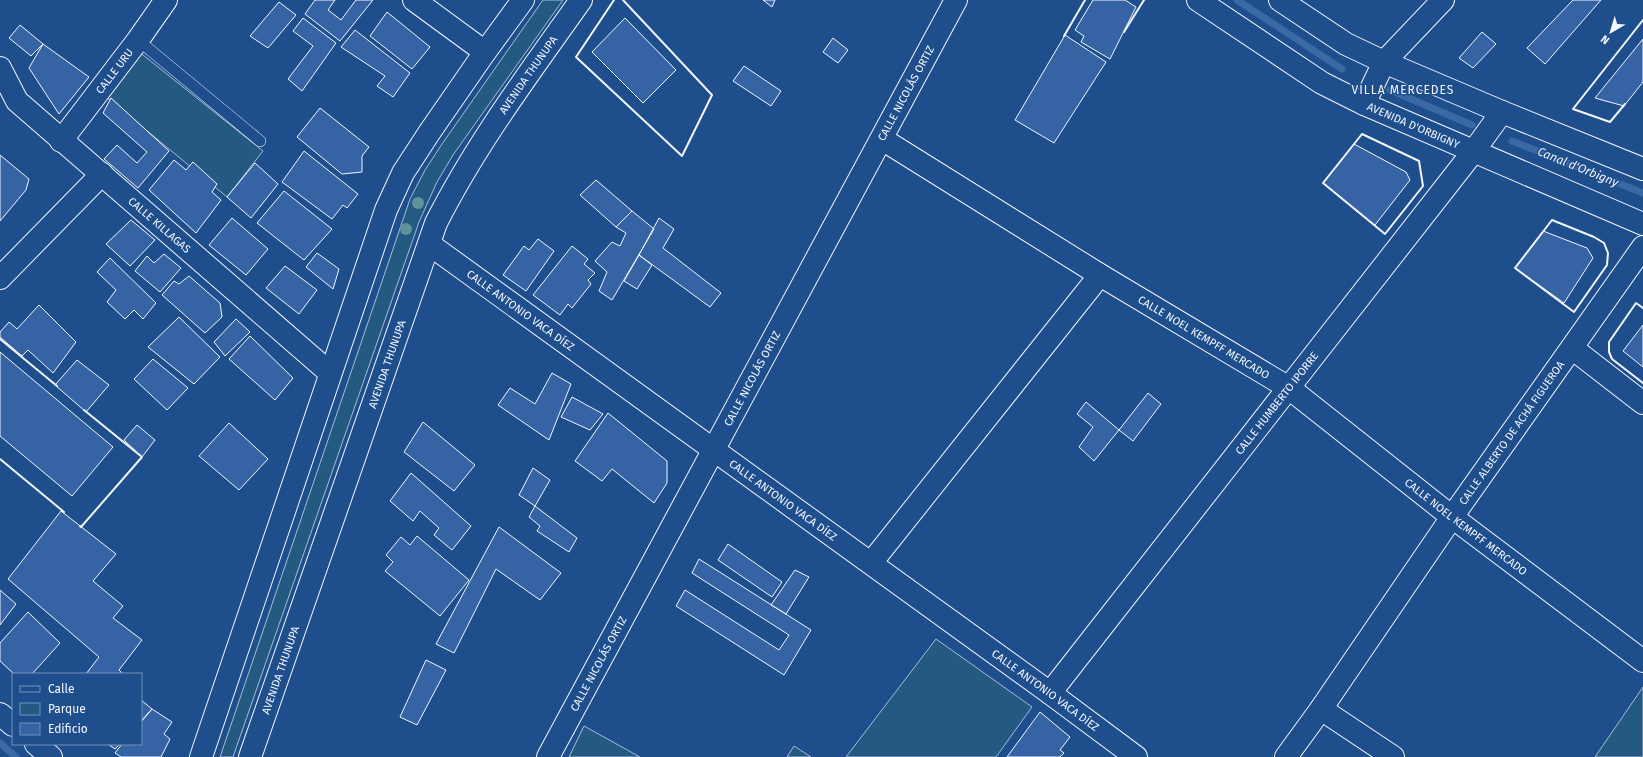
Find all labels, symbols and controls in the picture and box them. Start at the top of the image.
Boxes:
north arrow [1591,12,1631,52]
text: N [1598,32,1612,47]
street label: AVENIDA THUNUPA [496,33,560,117]
street label: CALLE NICOLÁS ORTIZ [875,43,937,143]
street label: CALLE URU [93,46,136,96]
district label: VILLA MERCEDES [1352,83,1454,97]
street label: AVENIDA D'ORBIGNY [1365,100,1462,151]
water label: Canal d'Orbigny [1536,144,1622,190]
street label: CALLE KILLAGAS [126,194,193,256]
street label: CALLE ANTONIO VACA DÍEZ [464,267,577,354]
street label: CALLE NOEL KEMPFF MERCADO [1136,293,1272,381]
street label: AVENIDA THUNUPA [365,318,408,410]
street label: CALLE NICOLÁS ORTIZ [721,328,783,428]
street label: CALLE HUMBERTO IPORRE [1232,349,1321,457]
street label: CALLE ALBERTO DE ACHÁ FIGUEROA [1456,358,1567,507]
street label: CALLE ANTONIO VACA DÍEZ [727,457,840,543]
street label: CALLE NOEL KEMPFF MERCADO [1402,476,1530,578]
street label: CALLE NICOLÁS ORTIZ [567,614,629,713]
street label: AVENIDA THUNUPA [259,624,302,716]
street label: CALLE ANTONIO VACA DÍEZ [989,647,1102,734]
legend [12,673,142,745]
text: Calle [48,682,75,696]
text: Parque [48,702,86,716]
text: Edificio [48,722,88,736]

